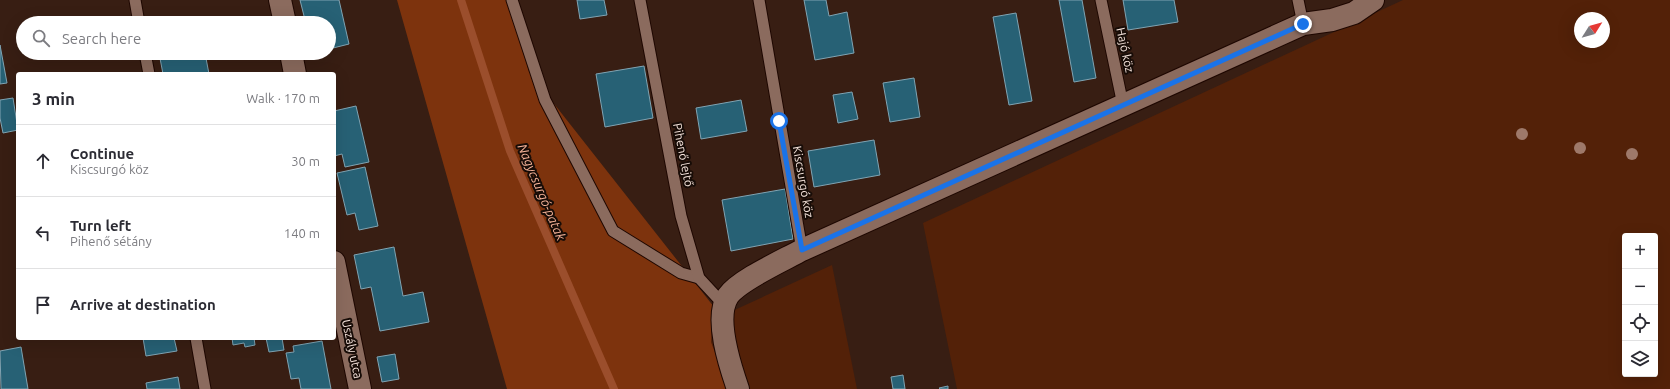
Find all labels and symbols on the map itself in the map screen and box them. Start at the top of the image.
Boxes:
north arrow [1574,12,1610,48]
route end [1294,15,1312,33]
street label: Hajó köz [1114,26,1137,74]
route start [770,112,788,130]
street label: Pihenő lejtő [671,122,696,188]
water label: Nagycsurgó-patak [515,142,569,243]
street label: Kiscsurgó köz [791,145,816,219]
street label: Uszály utca [340,318,365,380]

